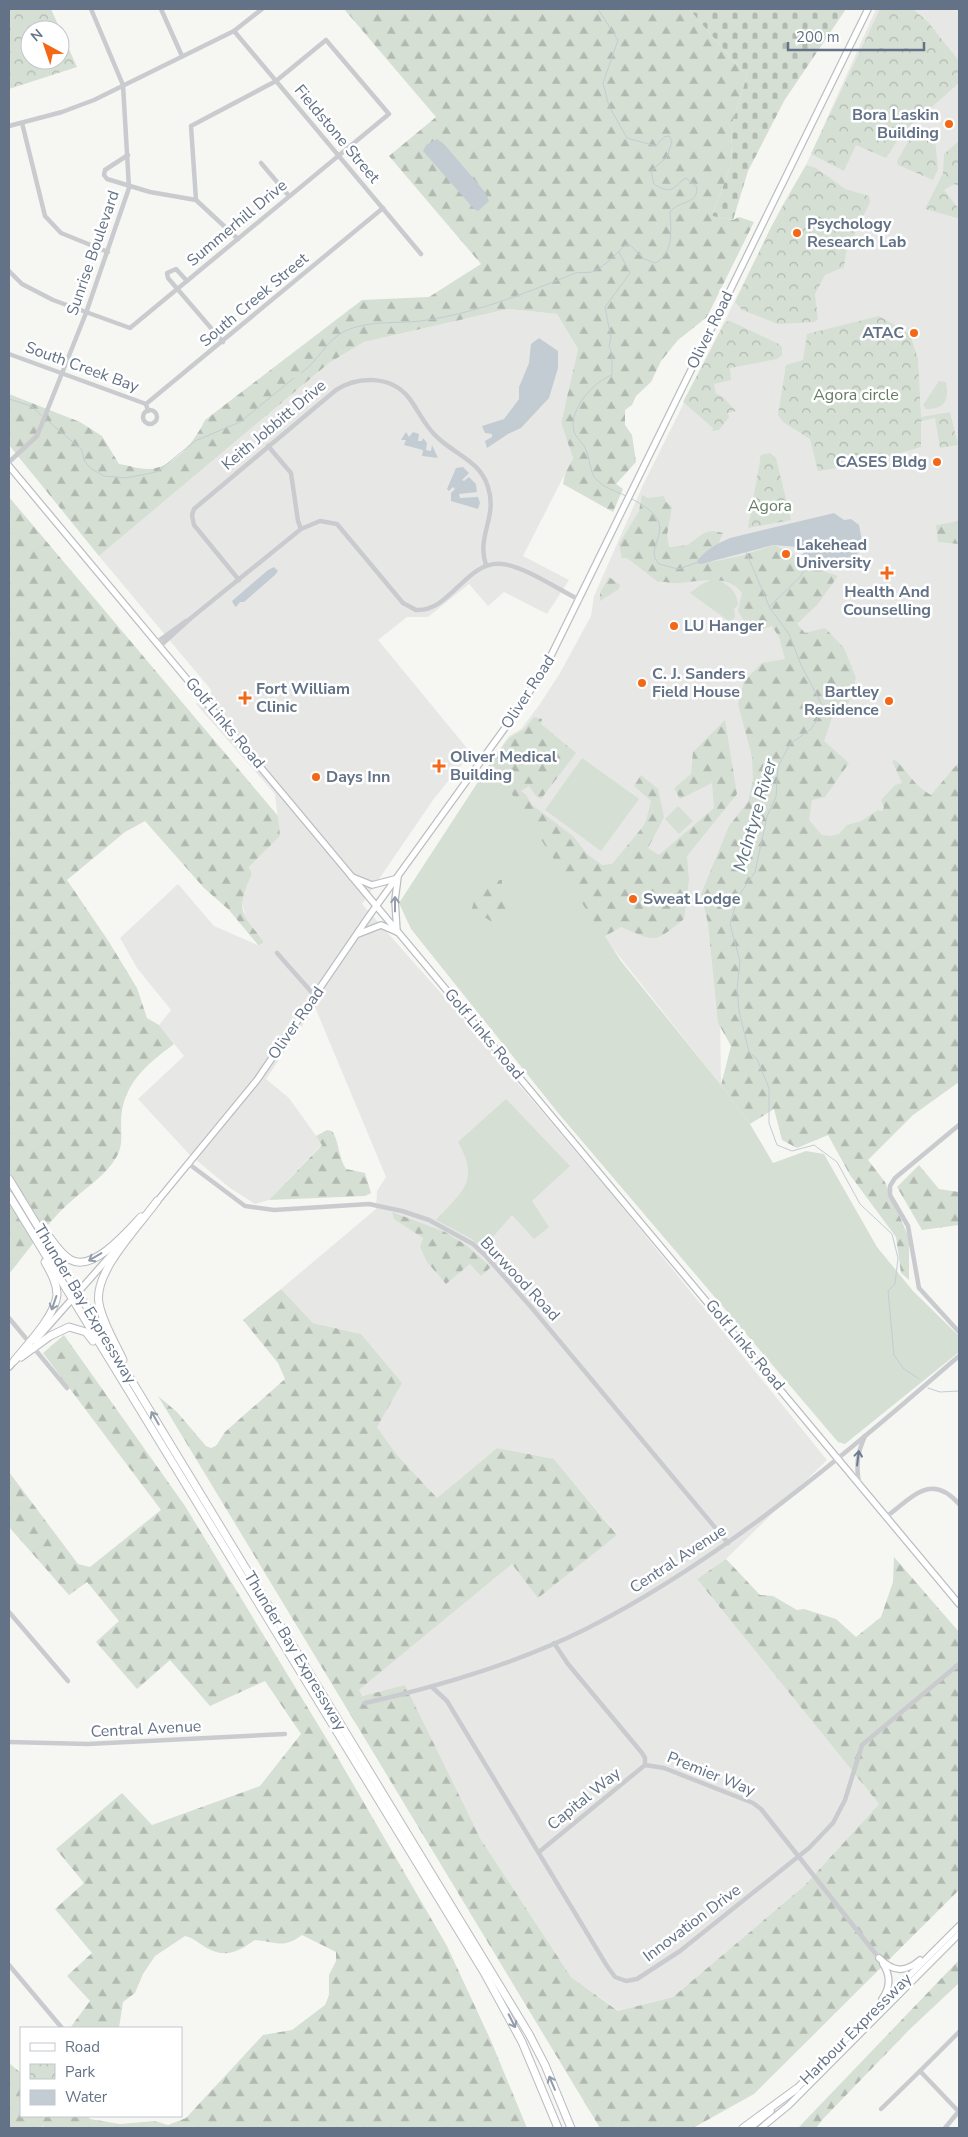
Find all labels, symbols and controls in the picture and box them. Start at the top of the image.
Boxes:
north arrow [20,20,70,70]
scale bar [788,20,924,52]
text: N [27,25,47,46]
text: 200 m [796,27,840,47]
street label: Fieldstone Street [289,80,385,188]
place label: Bora Laskin Building [852,104,939,144]
marker: Bora Laskin Building [943,118,955,130]
street label: Summerhill Drive [182,174,292,272]
street label: Sunrise Boulevard [61,188,125,318]
place label: Psychology Research Lab [807,213,906,253]
marker: Psychology Research Lab [791,227,803,239]
street label: South Creek Street [195,248,313,352]
street label: Oliver Road [682,287,738,373]
place label: ATAC [862,322,904,344]
marker: ATAC [908,327,920,339]
street label: South Creek Bay [22,336,143,398]
street label: Keith Jobbitt Drive [217,375,331,475]
park label: Agora circle [813,384,899,406]
place label: CASES Bldg [835,451,927,473]
marker: CASES Bldg [931,456,943,468]
park label: Agora [748,495,792,517]
place label: Lakehead University [796,534,872,574]
marker: Lakehead University [780,548,792,560]
marker: Health And Counselling [880,566,894,580]
place label: Health And Counselling [843,581,931,621]
place label: LU Hanger [684,615,764,637]
marker: LU Hanger [668,620,680,632]
street label: Oliver Road [496,651,560,733]
place label: C. J. Sanders Field House [652,663,746,703]
street label: Golf Links Road [180,673,270,773]
marker: C. J. Sanders Field House [636,677,648,689]
place label: Fort William Clinic [256,678,350,718]
place label: Bartley Residence [804,681,880,721]
marker: Fort William Clinic [238,691,252,705]
marker: Bartley Residence [883,695,895,707]
place label: Oliver Medical Building [450,746,557,786]
water label: McIntyre River [727,755,783,874]
marker: Oliver Medical Building [432,759,446,773]
place label: Days Inn [326,766,390,788]
marker: Days Inn [310,771,322,783]
place label: Sweat Lodge [643,888,741,910]
marker: Sweat Lodge [627,893,639,905]
one-way arrow [391,897,400,913]
street label: Oliver Road [263,982,329,1064]
street label: Golf Links Road [439,984,529,1084]
street label: Thunder Bay Expressway [29,1220,142,1388]
street label: Burwood Road [475,1232,565,1326]
one-way arrow [89,1253,103,1263]
one-way arrow [49,1295,58,1310]
street label: Golf Links Road [700,1295,790,1395]
one-way arrow [149,1412,159,1426]
one-way arrow [853,1450,863,1466]
street label: Central Avenue [626,1520,730,1598]
street label: Thunder Bay Expressway [239,1567,352,1735]
street label: Central Avenue [90,1715,202,1743]
street label: Premier Way [664,1746,759,1802]
street label: Capital Way [543,1762,626,1835]
street label: Innovation Drive [639,1879,745,1967]
street label: Harbour Expressway [795,1968,917,2090]
one-way arrow [508,2013,517,2028]
legend [20,2027,182,2117]
text: Road [65,2037,100,2057]
text: Park [65,2062,95,2082]
one-way arrow [547,2076,557,2091]
text: Water [65,2087,108,2107]

